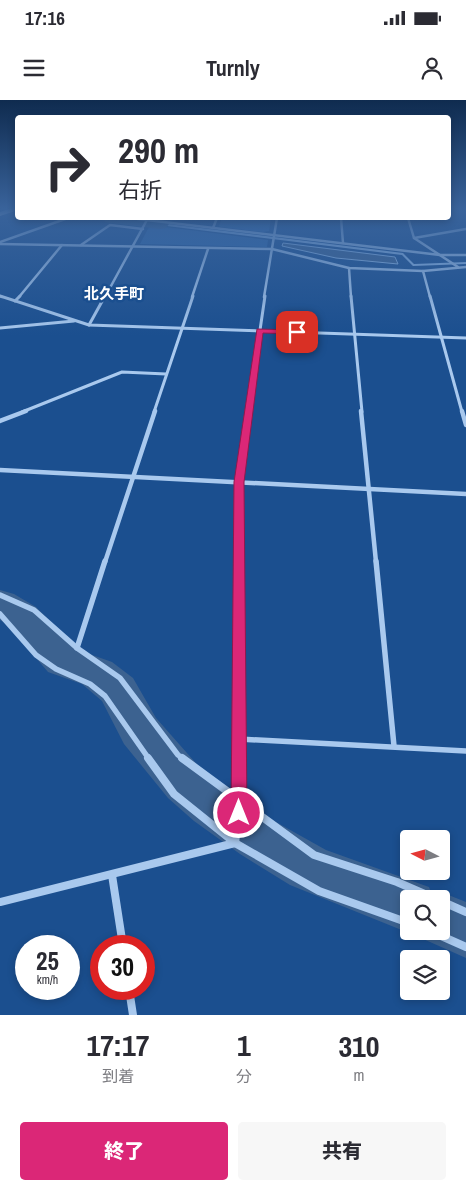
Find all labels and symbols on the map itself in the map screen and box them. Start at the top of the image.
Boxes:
district label: 北久手町 [84,283,144,304]
pin [276,311,318,353]
position arrow [212,786,264,838]
north arrow [400,830,450,880]
speed limit sign: 30 [90,935,155,1000]

